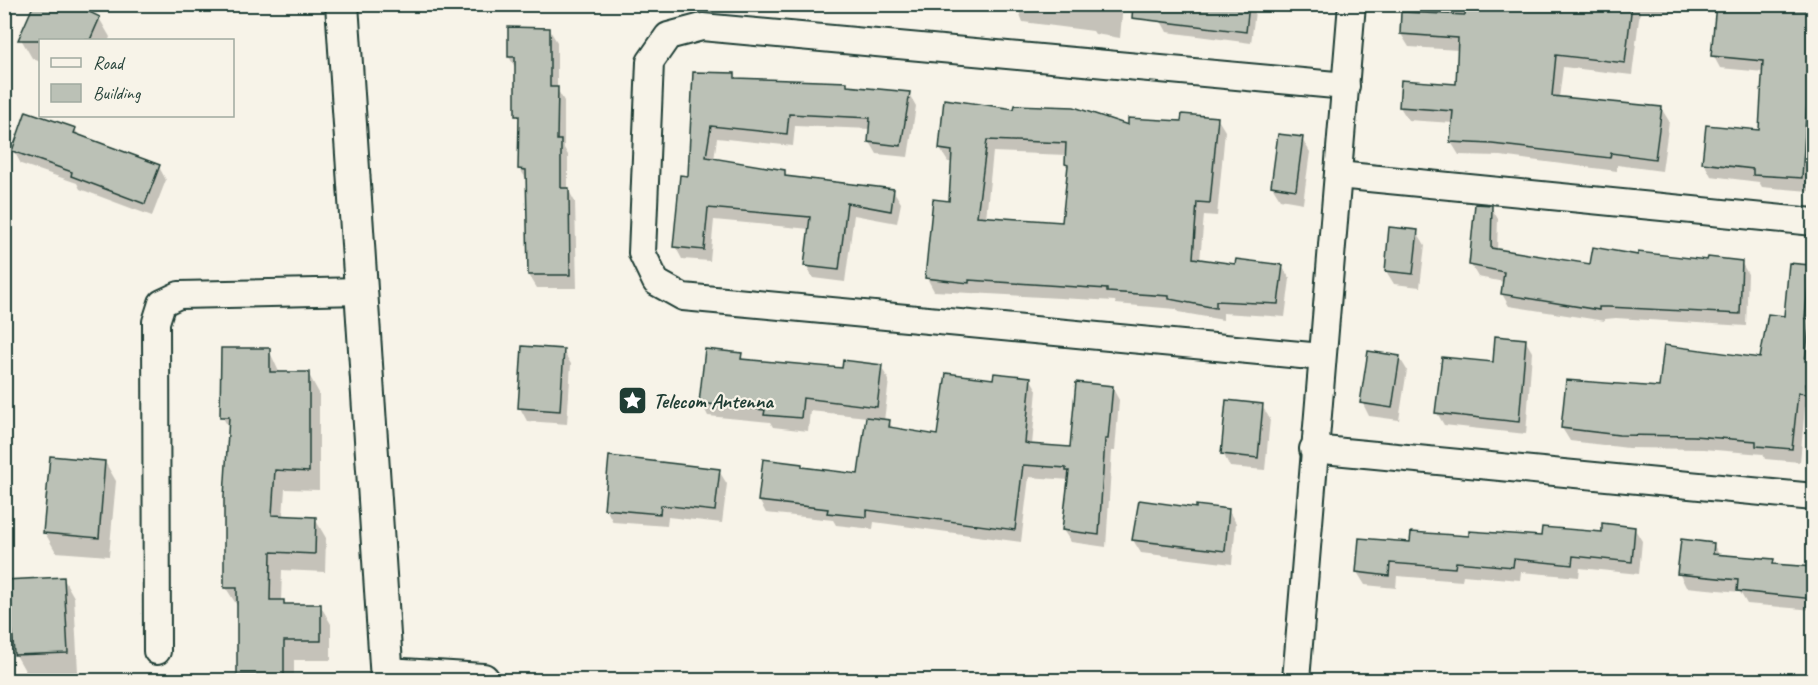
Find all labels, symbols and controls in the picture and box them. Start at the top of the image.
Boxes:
legend [39,39,234,117]
text: Road [93,52,126,74]
text: Building [93,82,142,104]
place icon: Telecom Antenna [616,385,648,417]
place label: Telecom Antenna [653,388,774,414]

